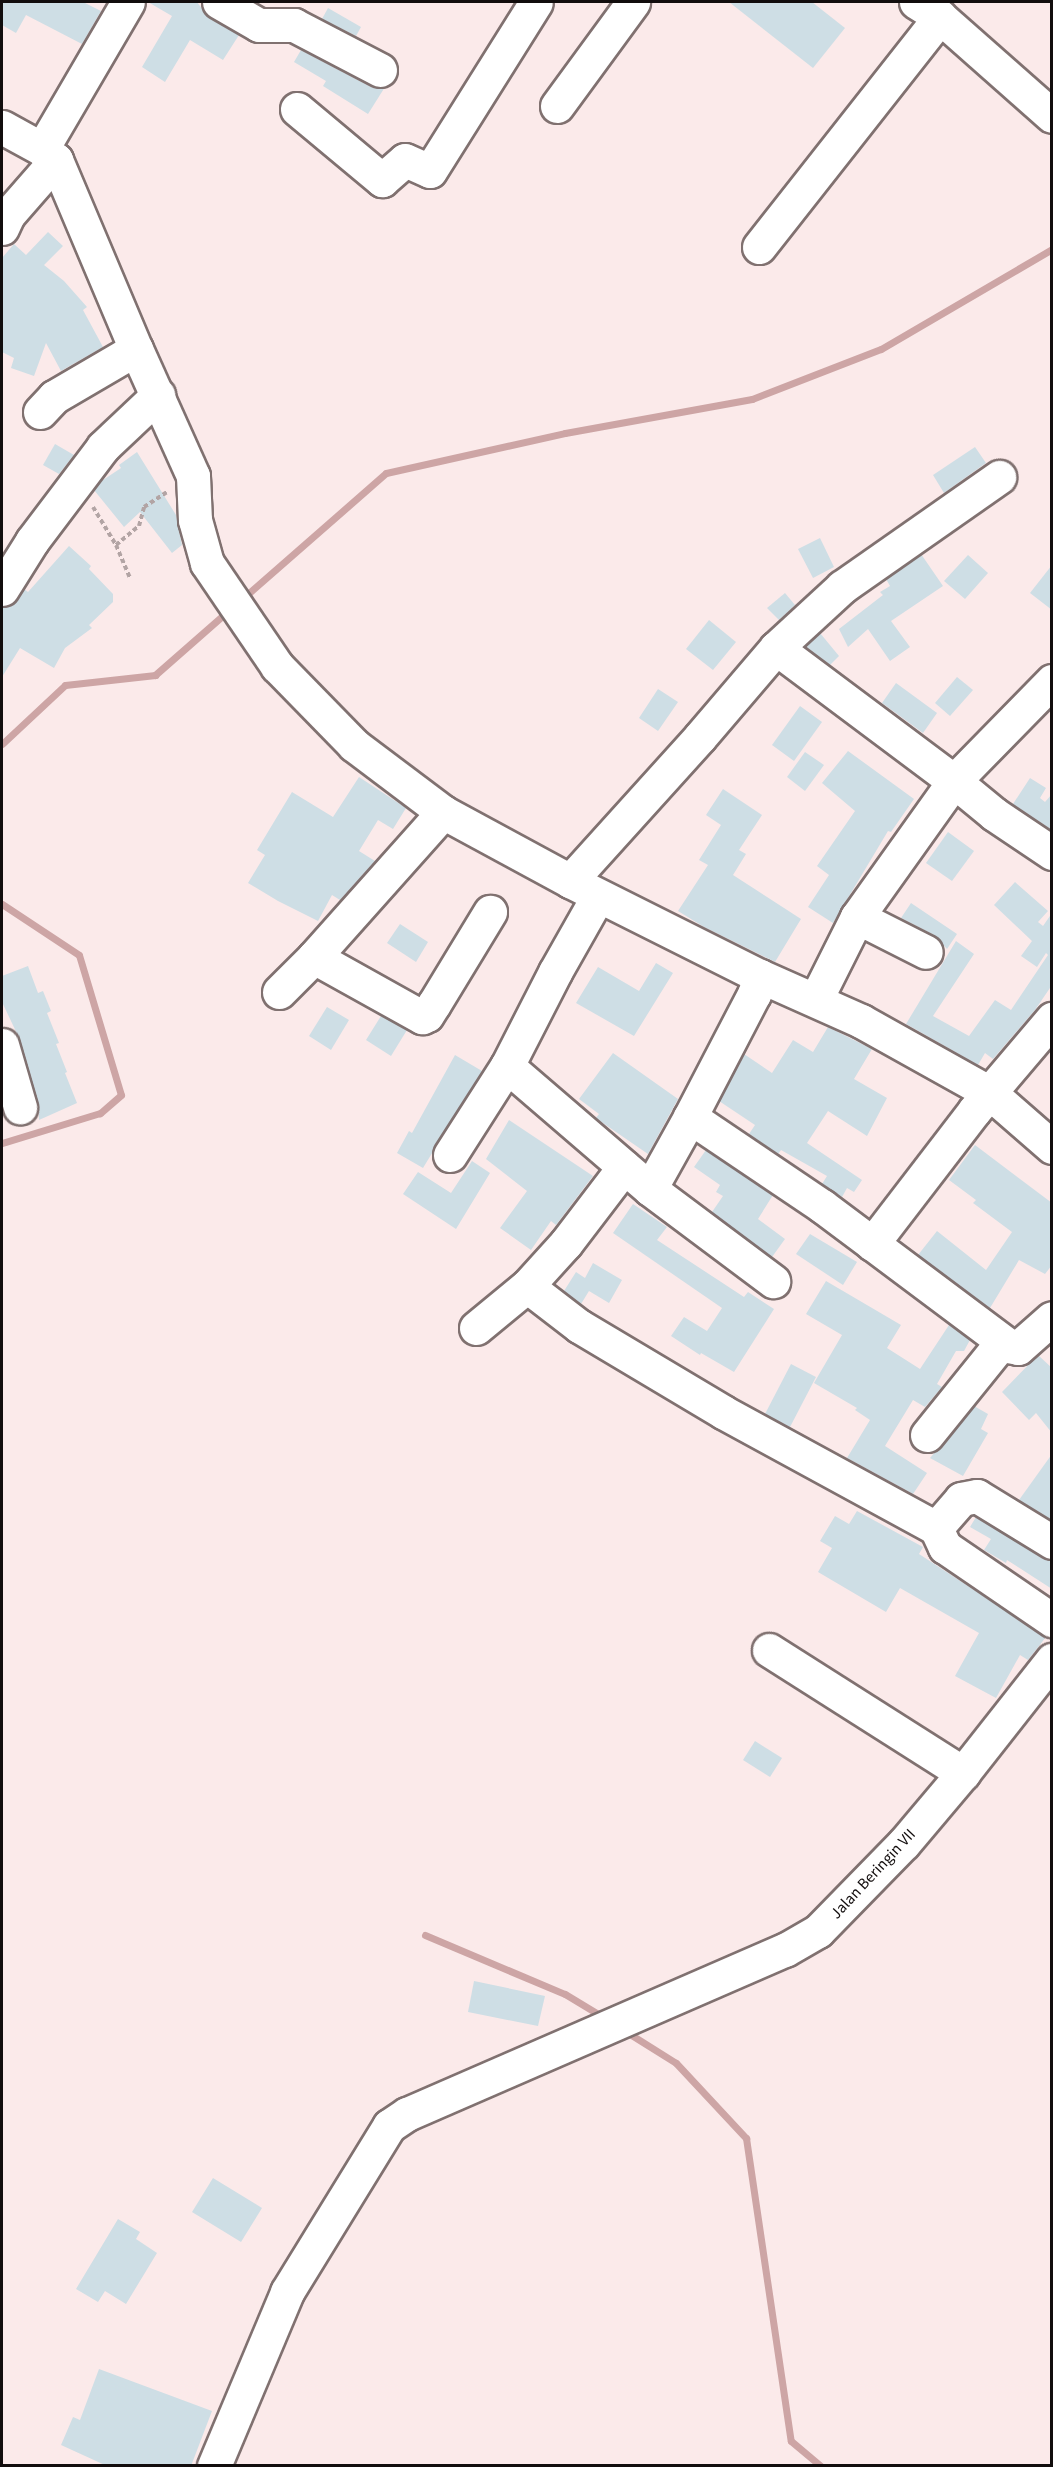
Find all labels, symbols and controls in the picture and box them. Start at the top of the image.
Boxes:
street label: Jalan Beringin VII [826,1825,920,1923]

